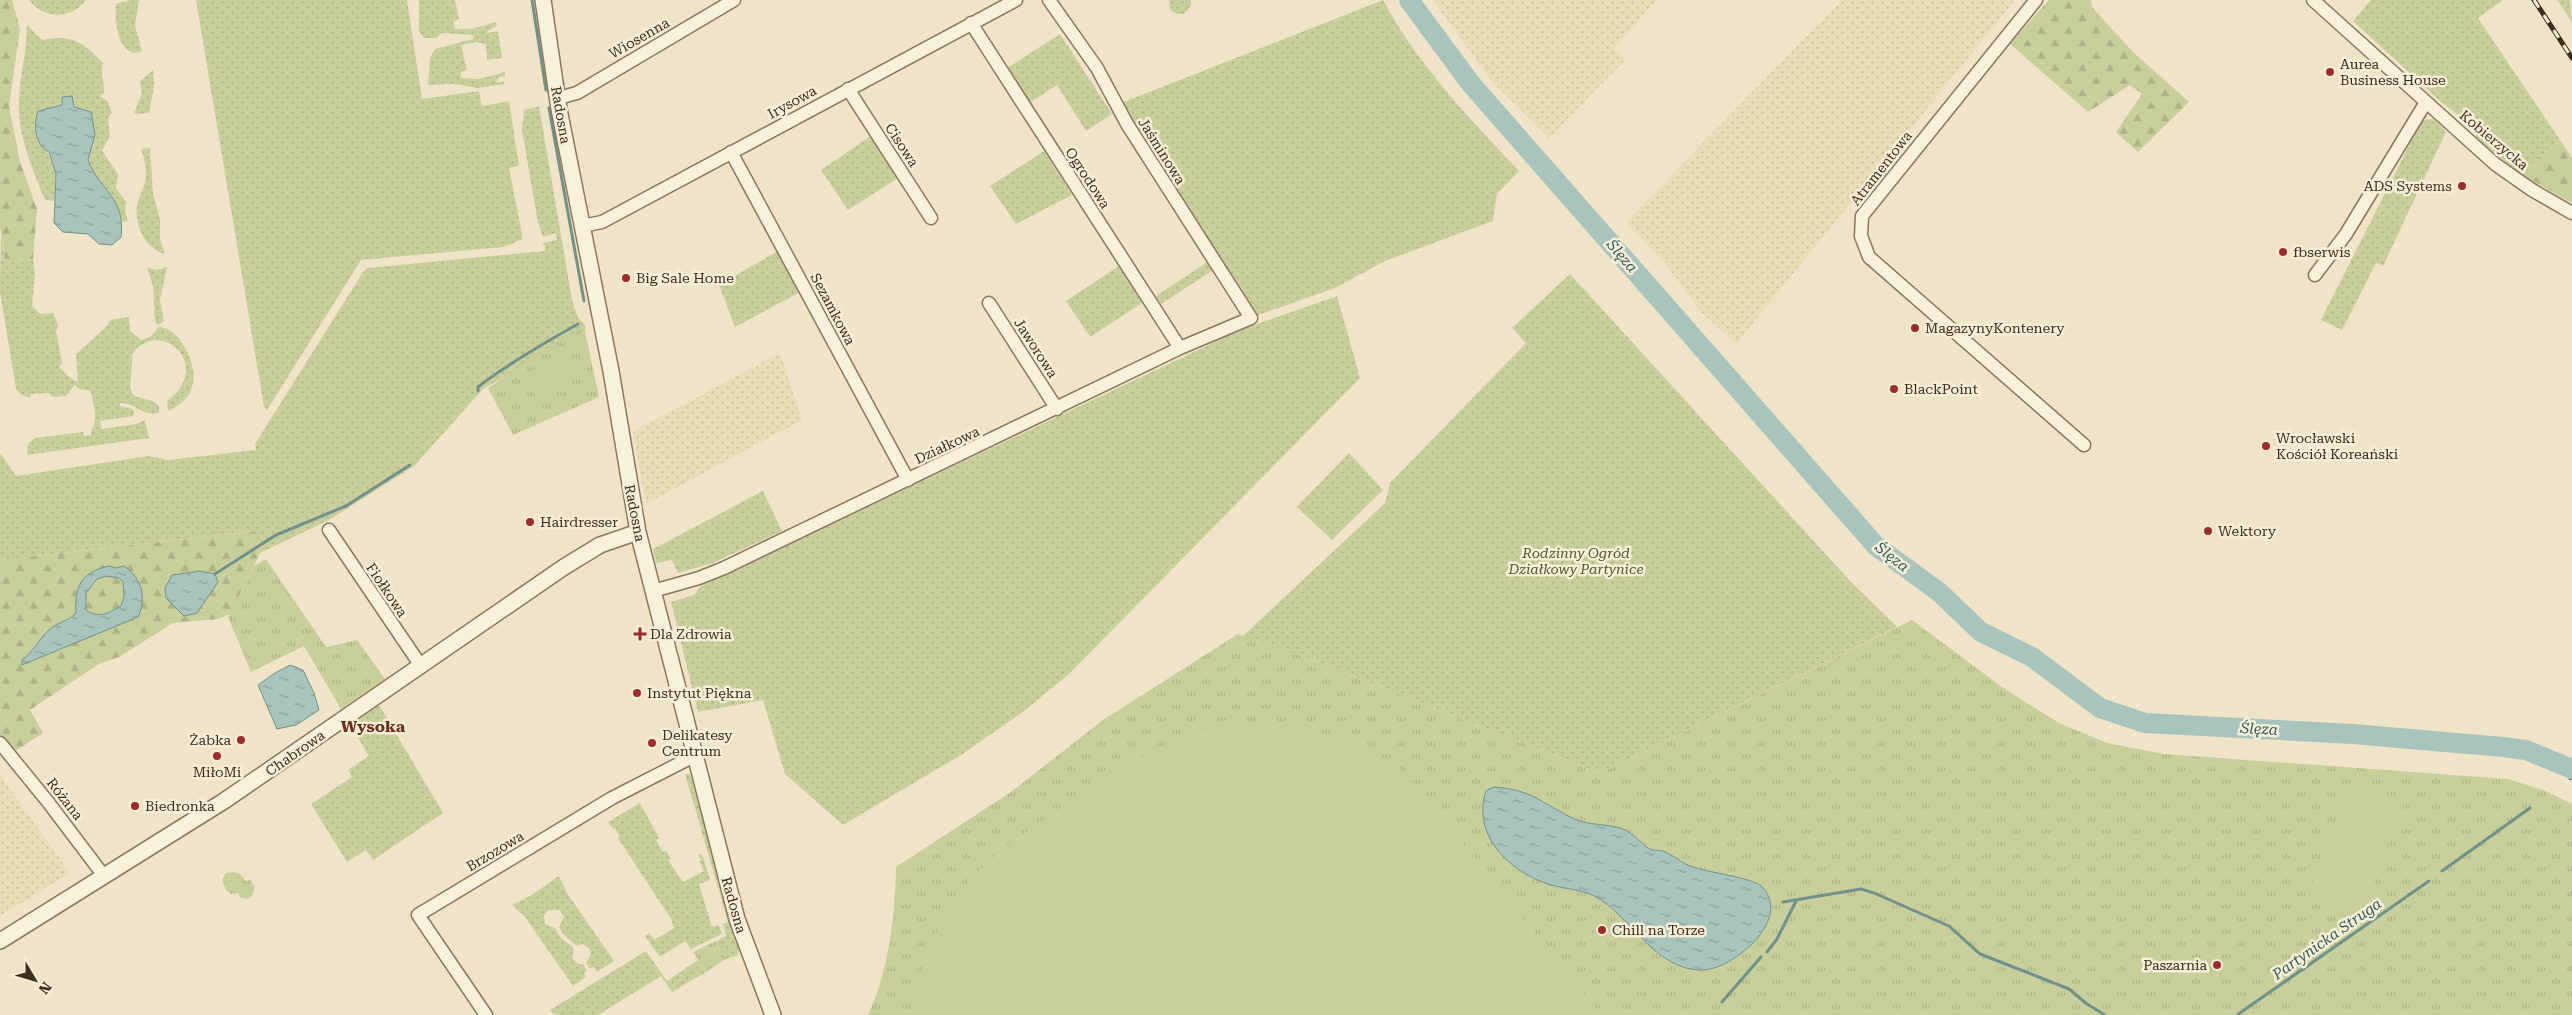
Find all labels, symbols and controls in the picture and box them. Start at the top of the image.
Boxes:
street label: Wiosenna [606,14,672,62]
place label: Aurea Business House [2340,56,2446,88]
marker: Aurea Business House [2324,66,2336,78]
street label: Irysowa [765,82,820,122]
street label: Radosna [548,85,574,145]
street label: Kobierzycka [2457,107,2532,173]
street label: Jaśminowa [1135,115,1189,188]
street label: Cisowa [882,120,922,170]
street label: Atramentowa [1847,127,1915,208]
street label: Ogrodowa [1062,144,1114,212]
place label: ADS Systems [2364,178,2452,194]
marker: ADS Systems [2456,180,2468,192]
water label: Ślęza [1602,234,1642,276]
place label: fbserwis [2293,244,2351,260]
marker: fbserwis [2277,246,2289,258]
place label: Big Sale Home [636,270,734,286]
street label: Sezamkowa [807,270,859,348]
marker: Big Sale Home [620,272,632,284]
street label: Jaworowa [1011,315,1061,381]
place label: MagazynyKontenery [1925,320,2065,336]
marker: MagazynyKontenery [1909,322,1921,334]
place label: BlackPoint [1904,381,1978,397]
marker: BlackPoint [1888,383,1900,395]
street label: Działkowa [912,423,982,467]
place label: Wrocławski Kościół Koreański [2276,430,2399,462]
marker: Wrocławski Kościół Koreański [2260,440,2272,452]
street label: Radosna [622,483,648,543]
place label: Hairdresser [540,514,618,530]
marker: Hairdresser [524,516,536,528]
place label: Wektory [2218,523,2277,539]
marker: Wektory [2202,525,2214,537]
water label: Ślęza [1871,537,1913,576]
park label: Rodzinny Ogród Działkowy Partynice [1507,545,1644,577]
street label: Fiołkowa [363,560,411,620]
place label: Dla Zdrowia [650,626,732,642]
marker: Dla Zdrowia [634,628,646,640]
place label: Instytut Piękna [647,685,752,701]
marker: Instytut Piękna [631,687,643,699]
district label: Wysoka [341,717,406,736]
water label: Ślęza [2239,718,2278,739]
street label: Chabrowa [262,727,328,779]
place label: Delikatesy Centrum [662,727,733,759]
place label: Żabka [190,732,231,748]
marker: Żabka [235,734,247,746]
marker: Delikatesy Centrum [646,737,658,749]
marker: MiłoMi [211,750,223,762]
place label: MiłoMi [193,764,242,780]
street label: Różana [44,775,87,824]
place label: Biedronka [145,798,215,814]
marker: Biedronka [129,800,141,812]
street label: Brzozowa [463,827,527,874]
street label: Radosna [718,875,750,935]
water label: Partynicka Struga [2268,895,2385,984]
place label: Chill na Torze [1612,922,1705,938]
marker: Chill na Torze [1596,924,1608,936]
north arrow [10,955,60,1005]
place label: Paszarnia [2143,957,2207,973]
marker: Paszarnia [2211,959,2223,971]
text: N [35,979,55,997]

